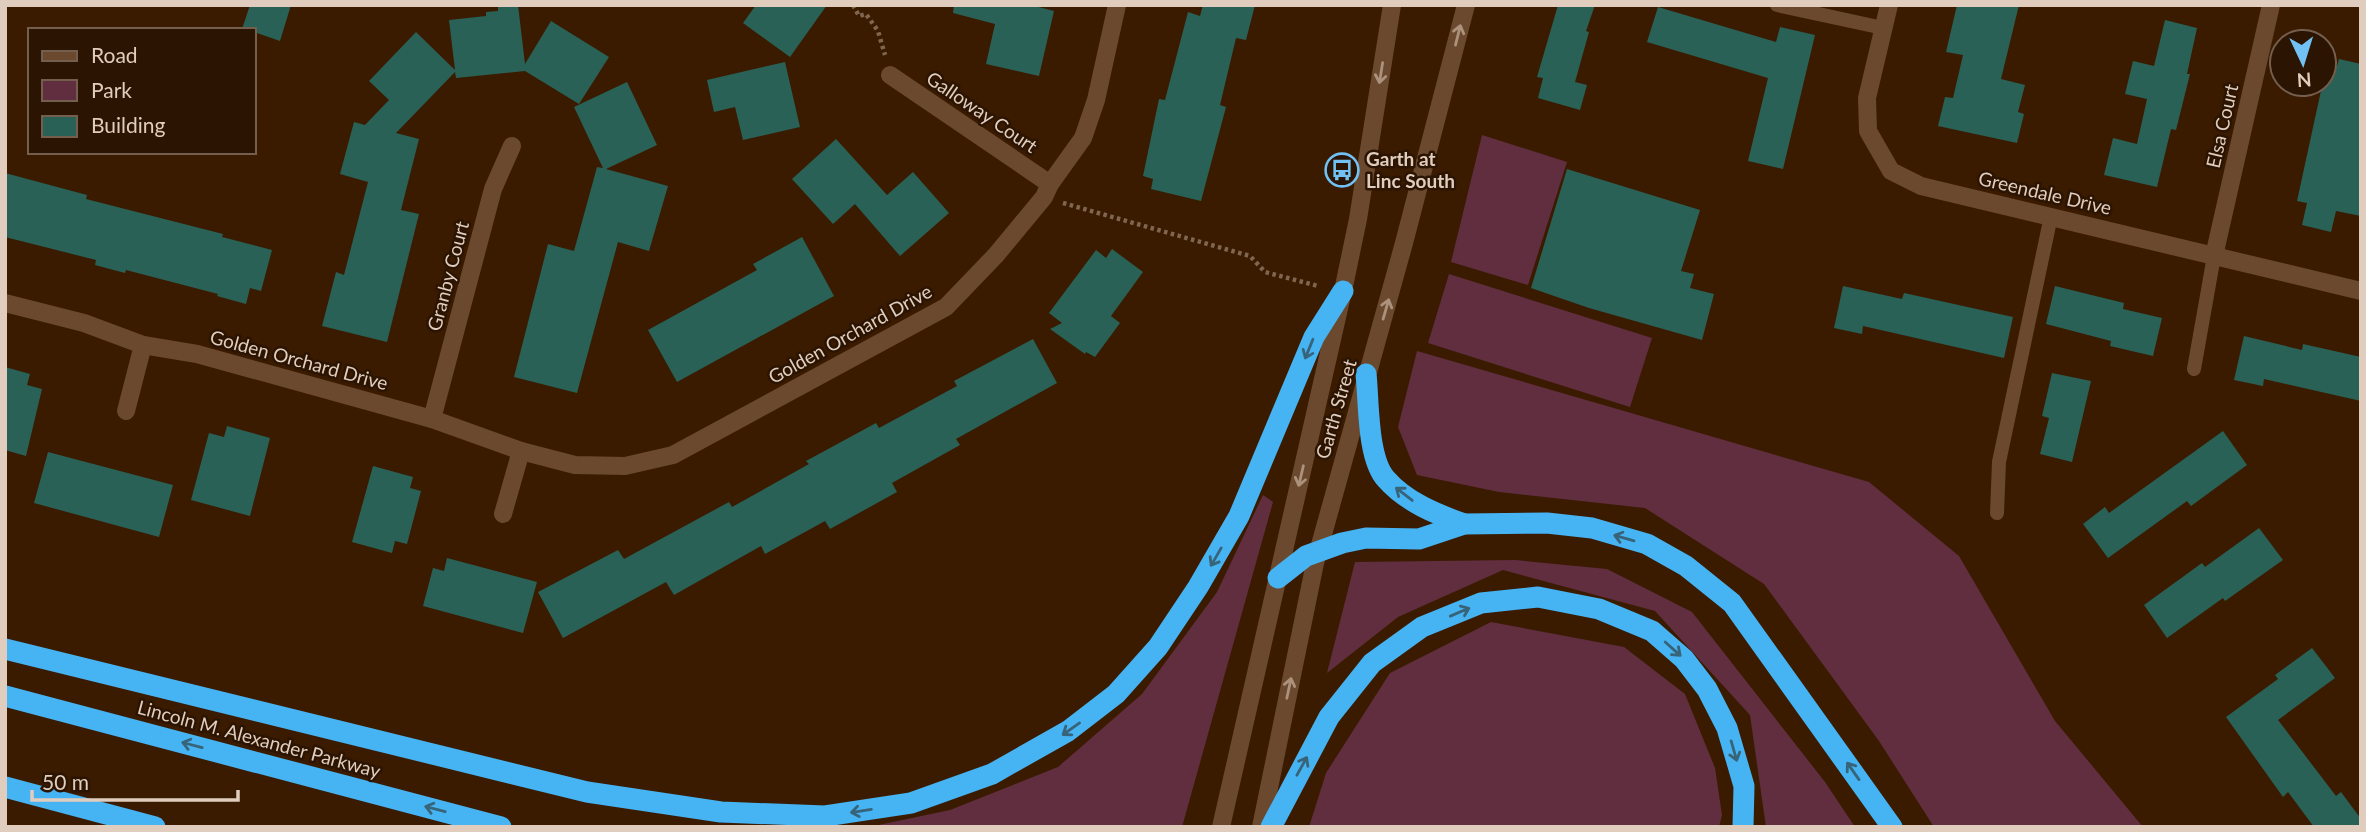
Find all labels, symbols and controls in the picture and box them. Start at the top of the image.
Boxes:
one-way arrow [1452,24,1465,47]
legend [28,28,256,154]
north arrow [2268,28,2338,98]
text: Road [91,42,138,67]
one-way arrow [1374,61,1387,84]
street label: Galloway Court [923,66,1042,157]
text: N [2296,68,2312,92]
text: Park [91,77,132,102]
street label: Elsa Court [2201,81,2242,170]
text: Building [91,112,166,137]
place label: Garth at Linc South [1366,147,1455,192]
bus stop icon: Garth at Linc South [1323,151,1361,189]
street label: Greendale Drive [1976,166,2114,219]
street label: Granby Court [422,218,473,333]
street label: Golden Orchard Drive [764,279,935,388]
one-way arrow [1380,298,1393,320]
street label: Golden Orchard Drive [208,325,391,394]
one-way arrow [1301,338,1314,359]
street label: Garth Street [1310,356,1361,461]
one-way arrow [1294,465,1307,487]
one-way arrow [1396,486,1414,501]
one-way arrow [1614,530,1636,543]
one-way arrow [1209,546,1223,566]
one-way arrow [1449,604,1470,617]
one-way arrow [1664,641,1682,657]
one-way arrow [1283,677,1297,700]
street label: Lincoln M. Alexander Parkway [135,695,383,782]
one-way arrow [1062,722,1081,736]
one-way arrow [181,738,203,751]
one-way arrow [1728,740,1741,762]
one-way arrow [1296,756,1309,777]
scale bar [32,758,238,802]
one-way arrow [1846,762,1860,781]
text: 50 m [42,769,89,794]
one-way arrow [424,802,446,815]
one-way arrow [850,805,873,818]

